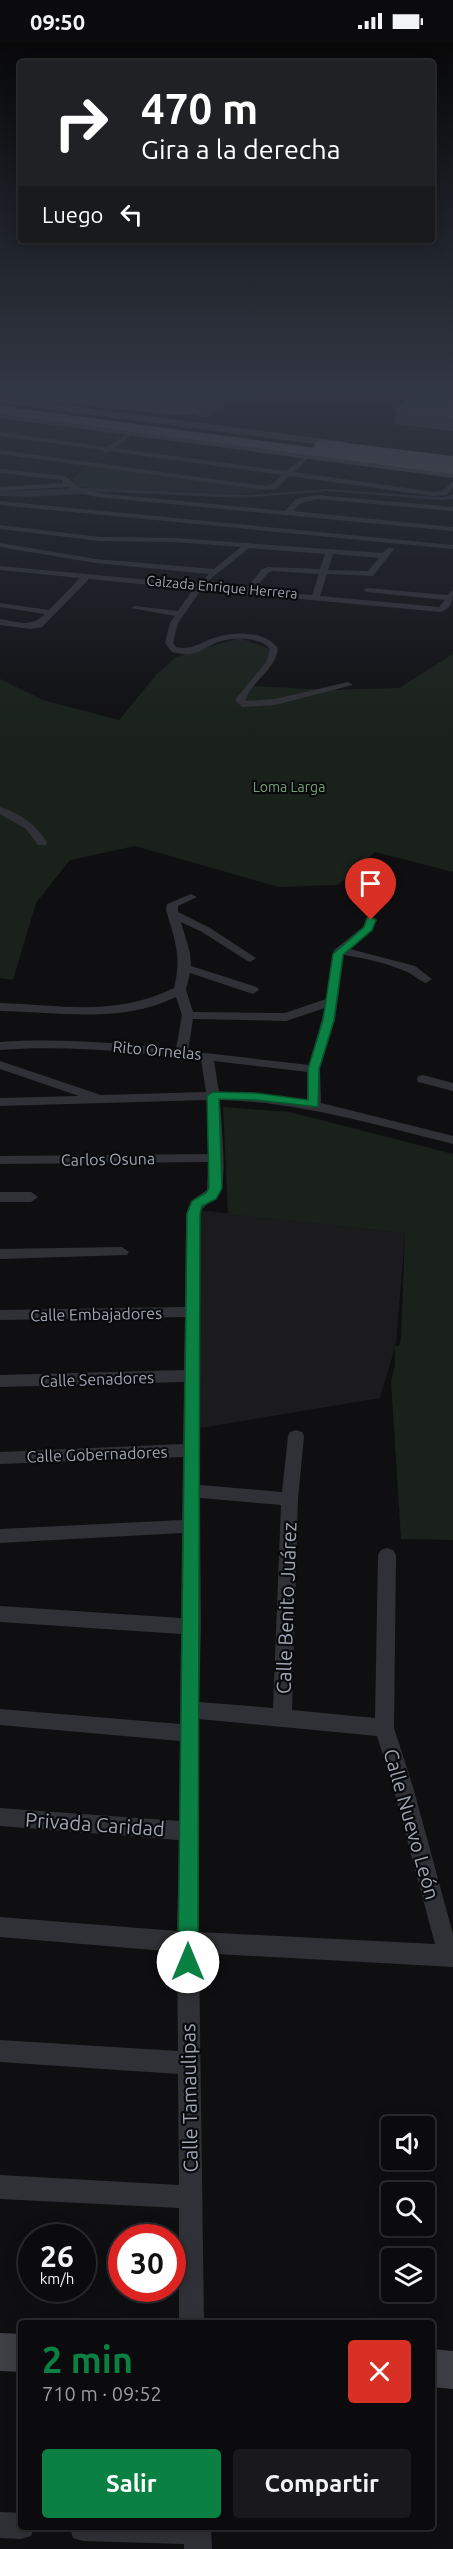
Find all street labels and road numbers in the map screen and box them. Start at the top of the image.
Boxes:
street label: Calzada Enrique Herrera [146,572,298,602]
street label: Rito Ornelas [112,1037,202,1063]
street label: Carlos Osuna [61,1149,155,1169]
street label: Calle Embajadores [30,1304,162,1324]
street label: Calle Senadores [40,1368,154,1390]
street label: Calle Gobernadores [26,1443,168,1465]
street label: Calle Benito Juárez [272,1522,300,1694]
street label: Calle Nuevo León [379,1746,445,1902]
street label: Privada Caridad [25,1808,165,1840]
street label: Calle Tamaulipas [176,2023,202,2173]

